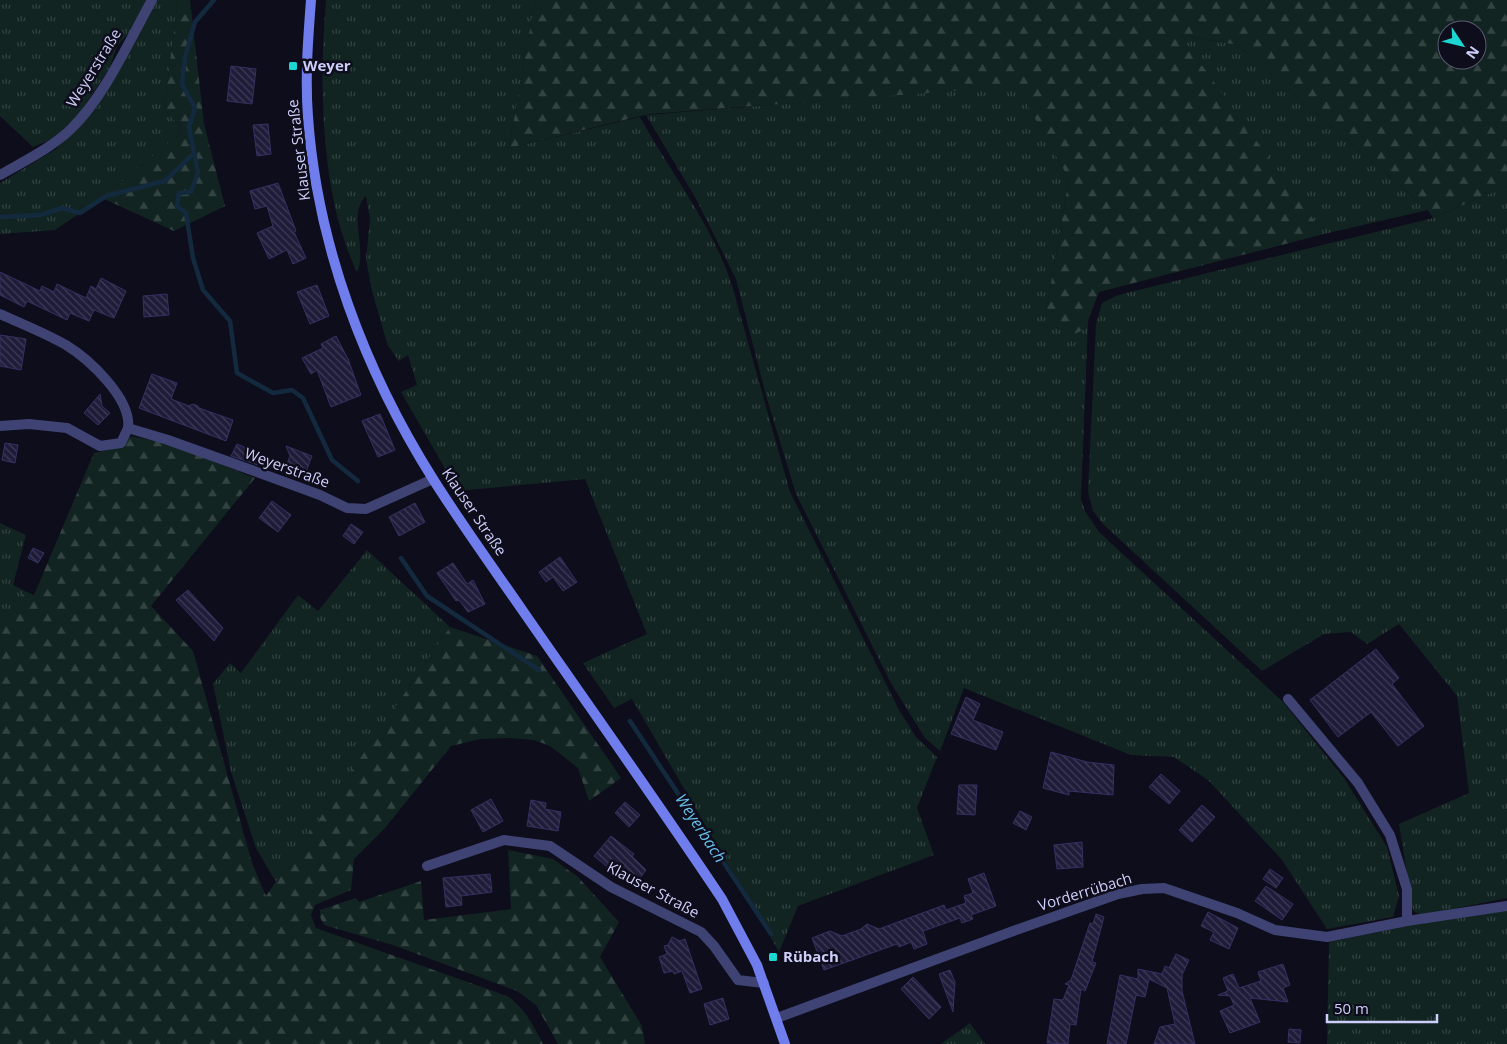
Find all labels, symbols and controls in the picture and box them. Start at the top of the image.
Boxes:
north arrow [1437,20,1487,70]
street label: Weyerstraße [61,24,125,111]
text: N [1462,43,1484,63]
place label: Weyer [303,55,351,75]
marker: Weyer [287,60,299,72]
street label: Klauser Straße [282,98,314,202]
street label: Weyerstraße [242,442,333,492]
street label: Klauser Straße [438,464,512,559]
water label: Weyerbach [671,789,731,867]
street label: Klauser Straße [604,856,703,922]
street label: Vorderrübach [1035,867,1134,915]
place label: Rübach [783,946,839,966]
marker: Rübach [767,951,779,963]
scale bar [1327,992,1437,1024]
text: 50 m [1334,998,1369,1018]

